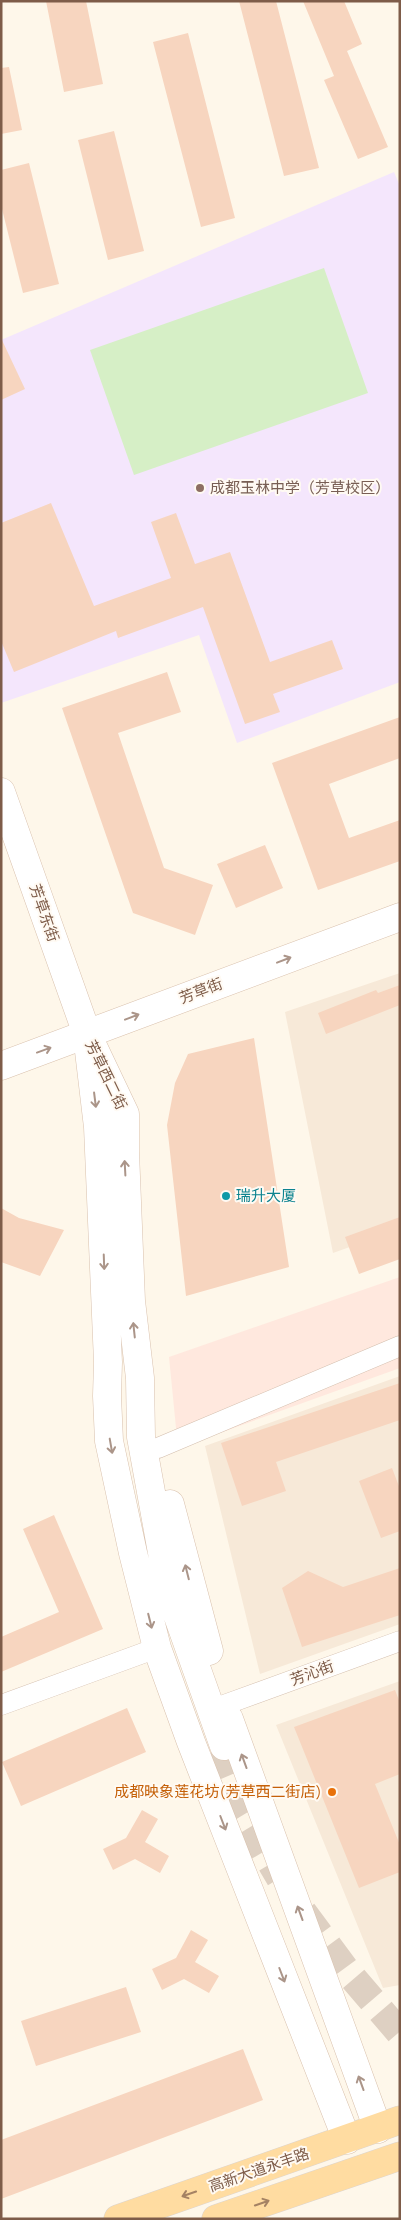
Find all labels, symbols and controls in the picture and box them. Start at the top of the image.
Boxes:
place label: 成都玉林中学（芳草校区） [210,477,390,498]
marker: 成都玉林中学（芳草校区） [194,482,206,494]
street label: 芳草东街 [25,881,64,945]
one-way arrow [276,955,292,964]
street label: 芳草街 [176,973,226,1008]
one-way arrow [124,1012,139,1021]
street label: 芳草西二街 [81,1036,132,1113]
one-way arrow [36,1045,51,1054]
one-way arrow [90,1091,100,1107]
one-way arrow [121,1160,130,1176]
place label: 瑞升大厦 [236,1185,296,1206]
marker: 瑞升大厦 [220,1190,232,1202]
one-way arrow [99,1254,109,1270]
one-way arrow [130,1322,139,1338]
one-way arrow [106,1437,116,1453]
one-way arrow [182,1564,191,1580]
one-way arrow [146,1613,155,1629]
street label: 芳沁街 [287,1655,337,1690]
one-way arrow [239,1753,248,1769]
place label: 成都映象莲花坊(芳草西二街店) [114,1781,322,1802]
marker: 成都映象莲花坊(芳草西二街店) [326,1786,338,1798]
one-way arrow [219,1815,228,1830]
one-way arrow [295,1906,304,1922]
one-way arrow [278,1967,287,1982]
one-way arrow [356,2075,365,2091]
street label: 高新大道永丰路 [206,2143,312,2197]
one-way arrow [181,2190,197,2200]
one-way arrow [254,2198,269,2207]

